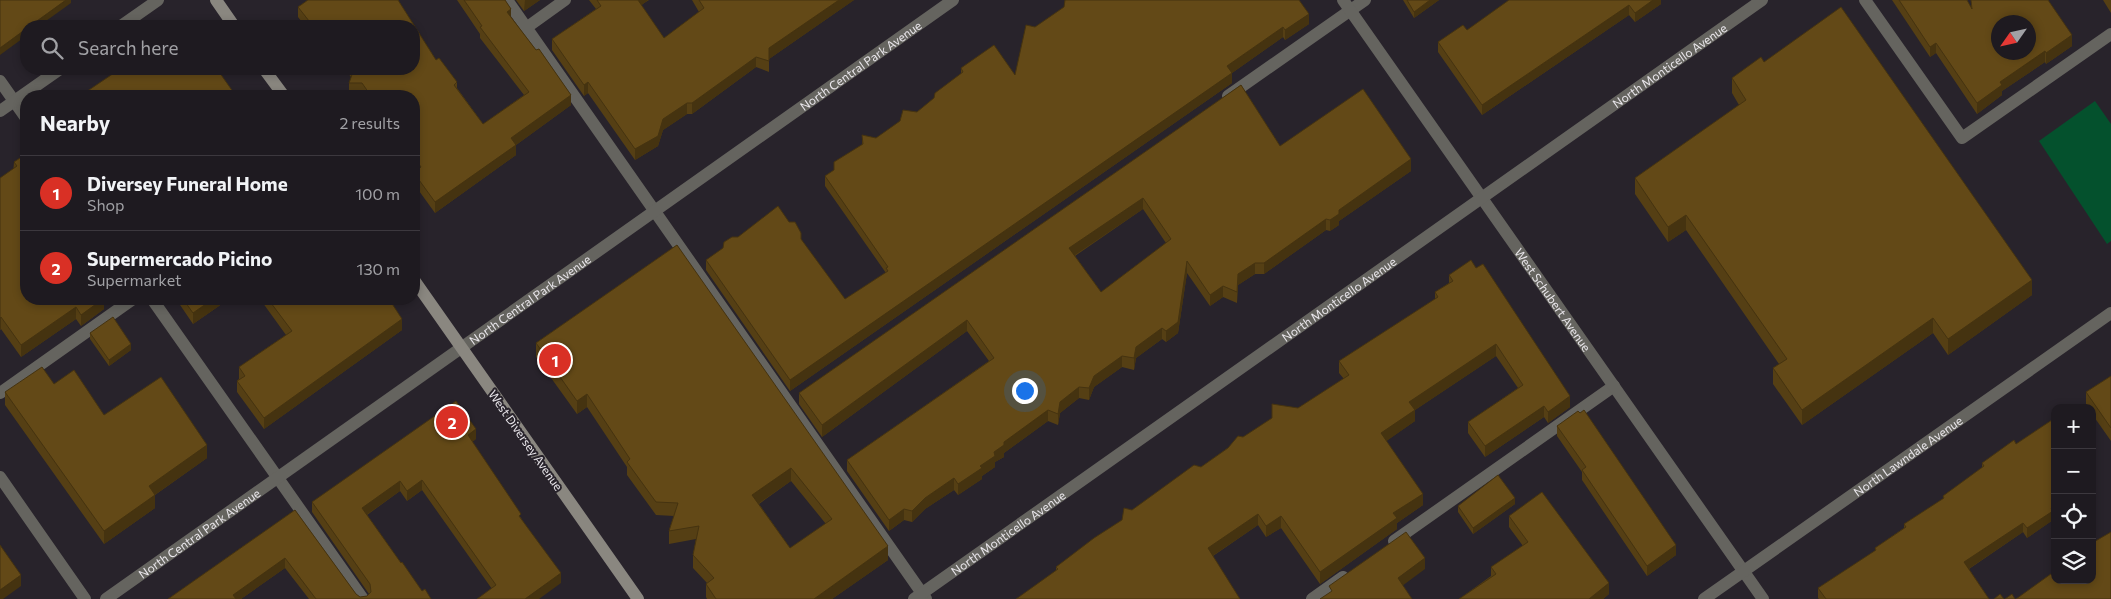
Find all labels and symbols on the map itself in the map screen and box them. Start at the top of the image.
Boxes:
north arrow [1991,15,2036,60]
street label: North Central Park Avenue [797,18,924,113]
street label: North Monticello Avenue [1610,20,1729,110]
street label: West Schubert Avenue [1512,245,1594,354]
street label: North Central Park Avenue [466,252,593,347]
street label: North Monticello Avenue [1279,254,1399,344]
pin: 1 [539,341,571,379]
your location [1012,378,1038,404]
street label: West Diversey Avenue [486,387,566,493]
pin: 2 [436,403,468,441]
street label: North Lawndale Avenue [1851,413,1965,499]
street label: North Central Park Avenue [136,485,262,581]
street label: North Monticello Avenue [948,488,1068,578]

